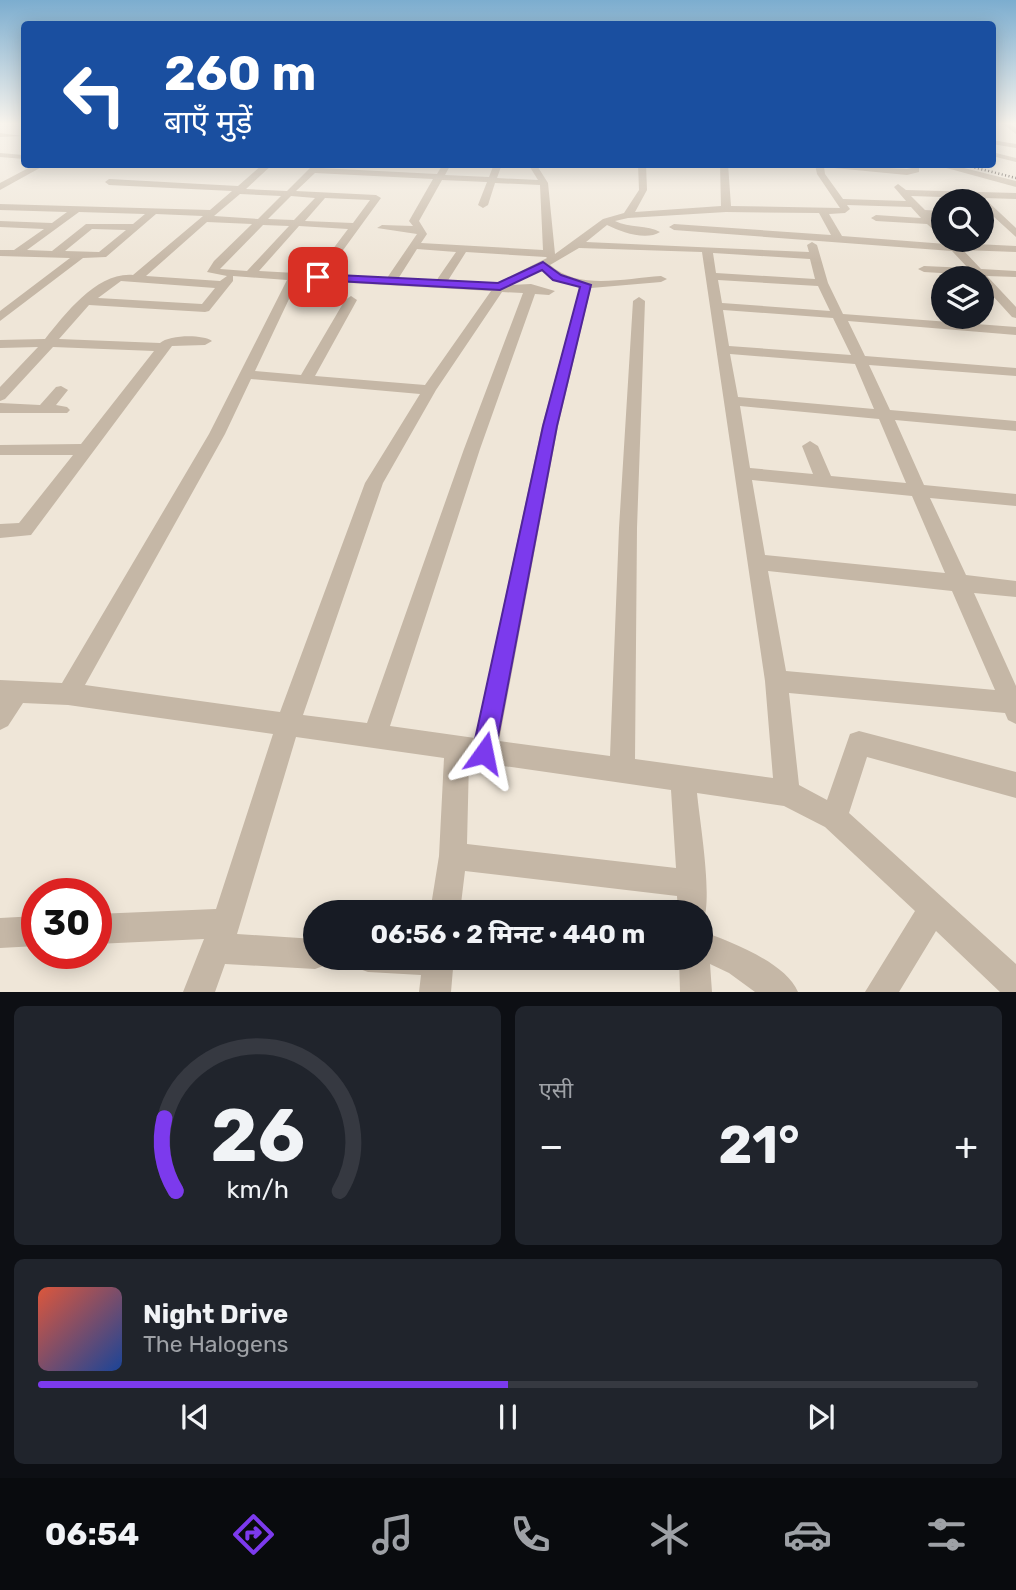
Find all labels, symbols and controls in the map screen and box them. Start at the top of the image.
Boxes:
text: 260 m [164,44,316,102]
icon: left [49,49,140,140]
text: बाएँ मुड़ें [164,103,252,141]
map controls [931,189,994,329]
button: search [931,189,994,252]
pin [288,247,348,307]
icon: arrive [299,258,337,296]
button: layers [931,266,994,329]
position arrow [447,716,521,790]
speed limit sign: 30 [21,878,112,969]
text: 06:56 · 2 मिनट · 440 m [371,919,645,950]
text: एसी [539,1076,573,1104]
text: 26 [210,1094,305,1180]
text: 21° [719,1114,800,1176]
text: − [539,1123,564,1169]
text: + [954,1123,978,1169]
text: km/h [226,1175,289,1204]
text: Night Drive [143,1299,288,1330]
text: The Halogens [143,1330,289,1358]
icon: previous [176,1398,214,1436]
icon: pause [489,1398,527,1436]
icon: next [802,1398,840,1436]
icon: directions [229,1510,278,1559]
icon: music [368,1510,417,1559]
icon: phone [506,1510,555,1559]
icon: climate [645,1510,694,1559]
icon: car [783,1510,832,1559]
icon: filters [922,1510,971,1559]
text: 06:54 [45,1515,139,1553]

